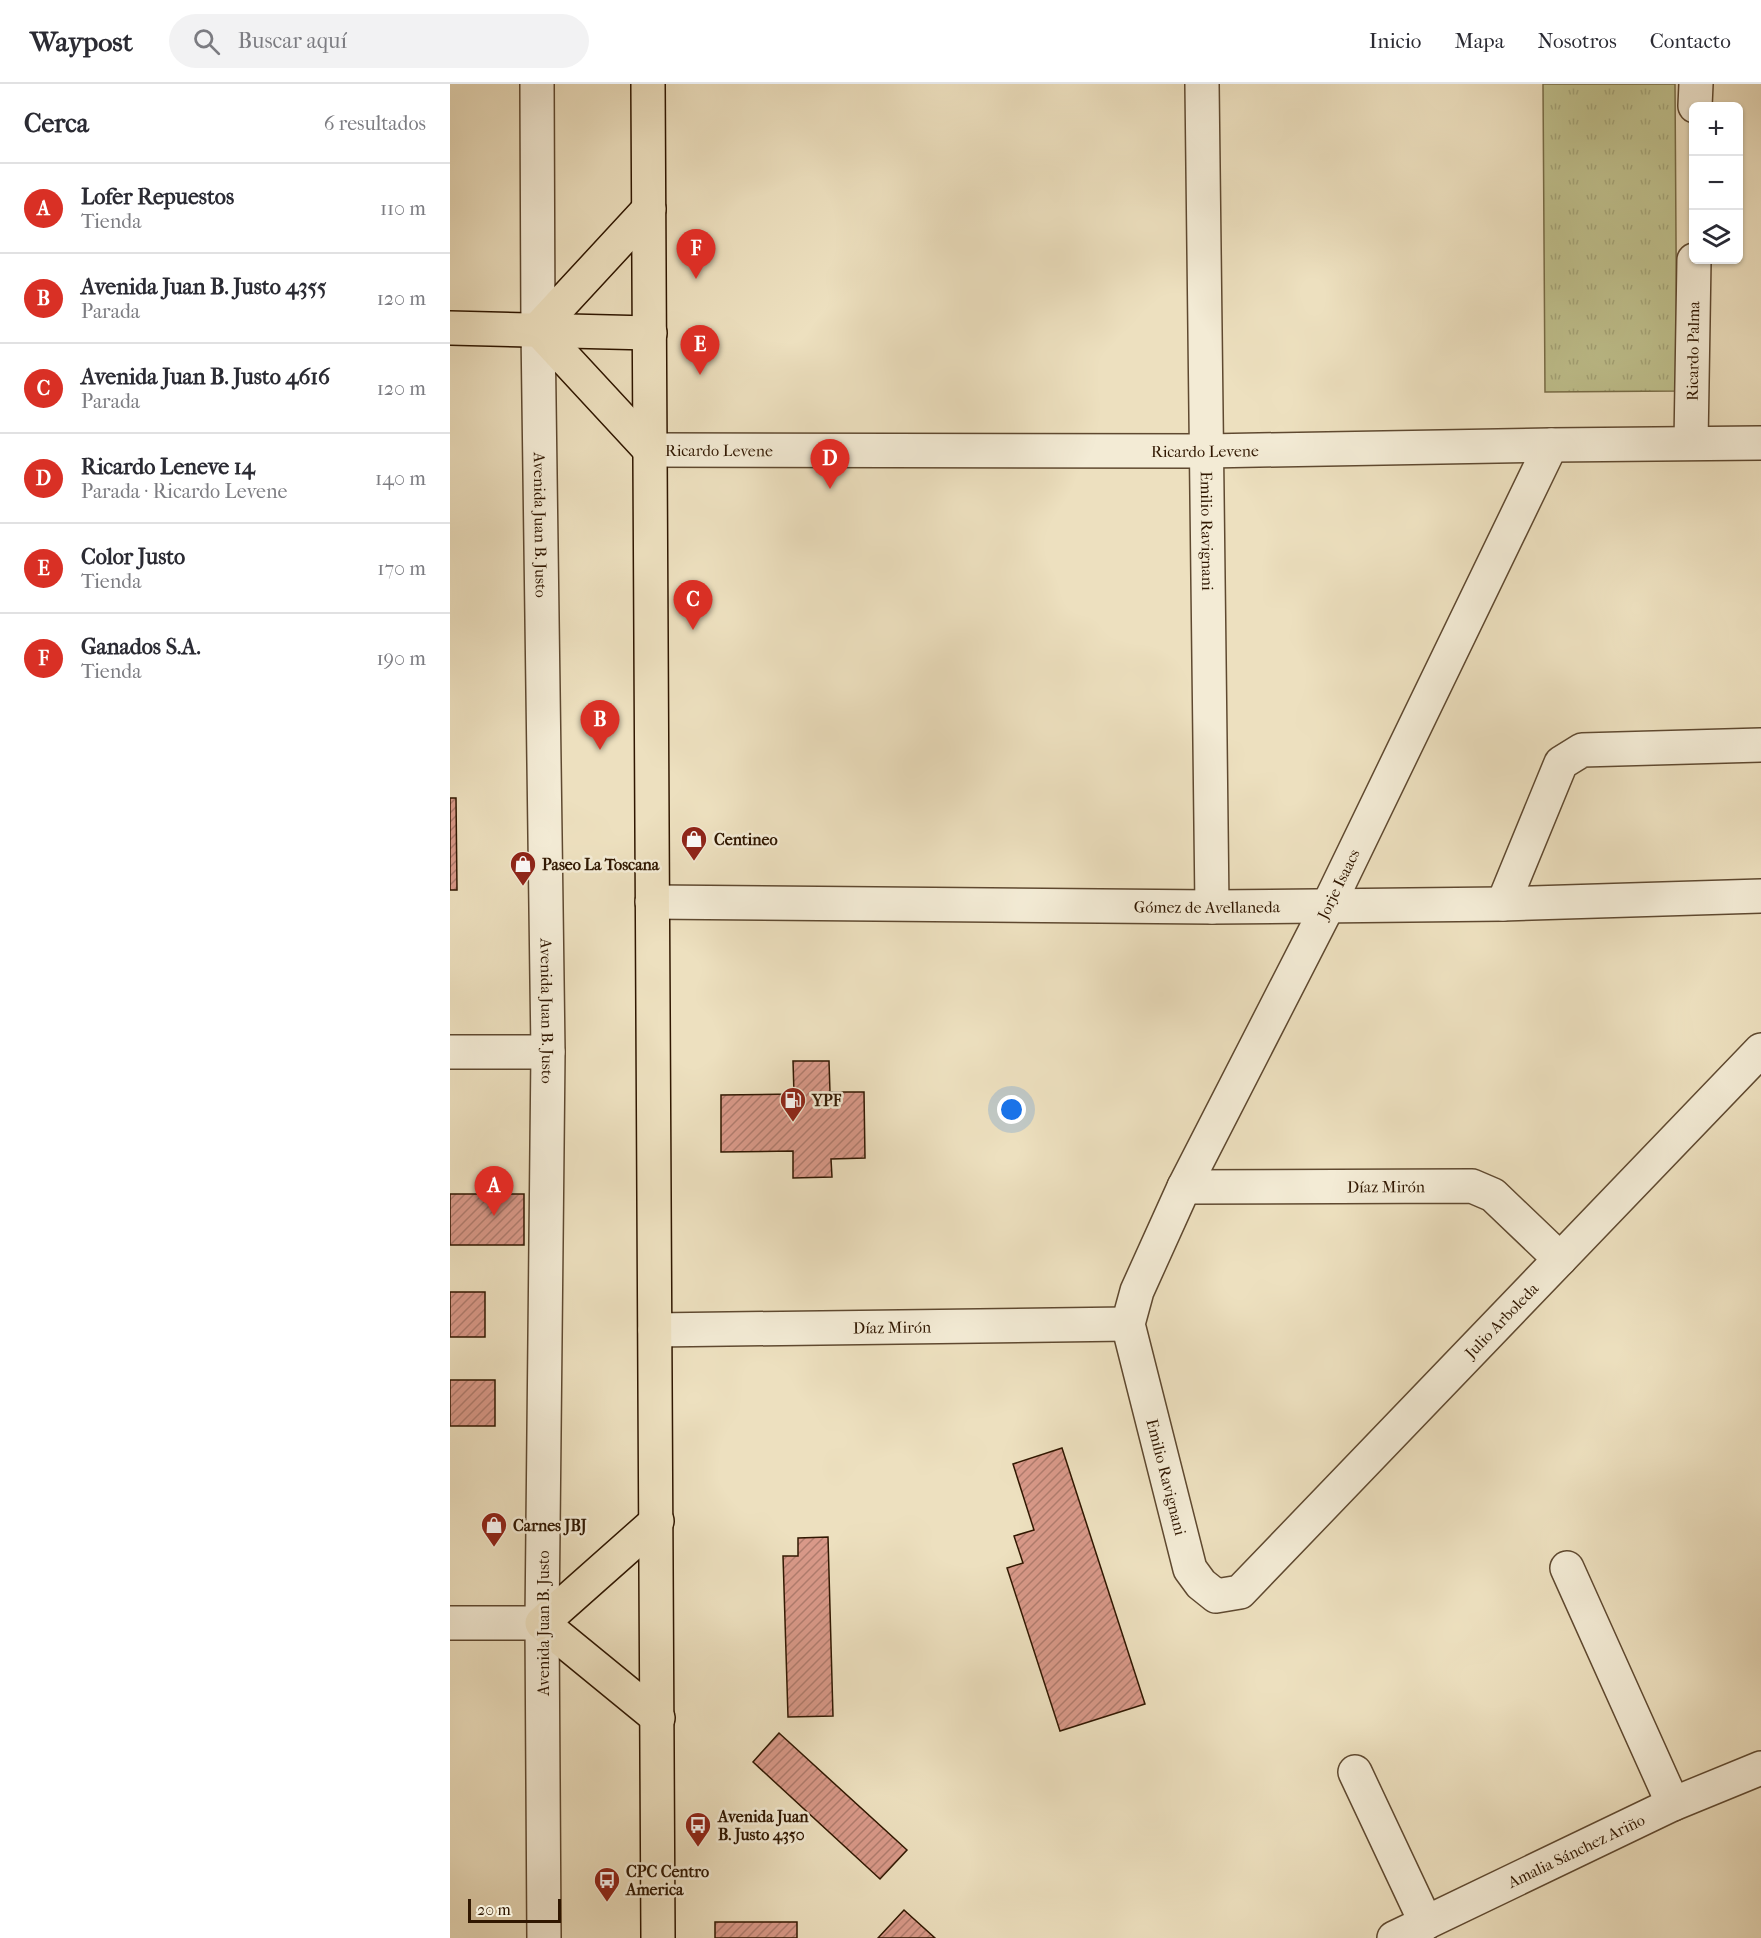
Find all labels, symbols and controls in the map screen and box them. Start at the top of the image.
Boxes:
search box [169,14,589,68]
text: Waypost [30,25,133,58]
icon: search [190,25,223,58]
text: Buscar aquí [238,28,347,54]
text: Inicio [1369,29,1421,53]
text: Mapa [1454,29,1504,53]
text: Nosotros [1537,29,1617,53]
text: Contacto [1650,29,1731,53]
map controls [1689,102,1743,264]
button: + [1689,102,1743,156]
text: Cerca [24,108,89,139]
text: 6 resultados [324,112,426,135]
button: − [1689,156,1743,210]
text: Lofer Repuestos [81,184,234,210]
text: A [37,197,50,220]
text: 110 m [380,197,426,220]
text: Tienda [81,210,141,233]
button: layers [1689,210,1743,264]
pin: F [676,230,716,279]
text: Avenida Juan B. Justo 4355 [81,274,326,300]
text: B [37,287,50,310]
text: 120 m [377,287,426,310]
text: Parada [81,300,140,323]
street label: Ricardo Palma [1683,300,1703,401]
pin: E [680,326,720,375]
text: Avenida Juan B. Justo 4616 [81,364,330,390]
text: C [37,377,50,400]
text: 120 m [377,377,426,400]
text: Parada [81,390,140,413]
pin: D [810,440,850,489]
street label: Ricardo Levene [665,441,773,460]
street label: Ricardo Levene [1151,441,1259,461]
street label: Avenida Juan B. Justo [530,451,551,598]
text: Ricardo Leneve 14 [81,454,255,480]
text: D [36,467,51,490]
text: 140 m [375,467,426,490]
street label: Emilio Ravignani [1197,471,1217,591]
text: Parada · Ricardo Levene [81,480,287,503]
text: Color Justo [81,544,185,570]
text: E [37,557,50,580]
text: 170 m [377,557,426,580]
text: Tienda [81,570,141,593]
pin: C [674,580,712,630]
text: Ganados S.A. [81,634,201,660]
text: F [38,647,49,670]
text: 190 m [376,647,426,670]
text: Tienda [81,660,141,683]
pin: B [580,700,620,750]
shop icon: Centineo [679,824,709,862]
place label: Centineo [714,830,778,849]
street label: Jorje Isaacs [1312,846,1364,924]
shop icon: Paseo La Toscana [508,849,538,887]
place label: Paseo La Toscana [542,855,660,874]
street label: Gómez de Avellaneda [1134,897,1281,917]
street label: Avenida Juan B. Justo [536,937,557,1084]
fuel station icon: YPF [778,1085,808,1123]
place label: YPF [811,1091,842,1110]
your location [997,1095,1026,1124]
pin: A [474,1166,513,1216]
street label: Díaz Mirón [1347,1177,1426,1196]
street label: Julio Arboleda [1460,1278,1543,1364]
street label: Díaz Mirón [853,1317,932,1337]
street label: Emilio Ravignani [1142,1417,1190,1538]
shop icon: Carnes JBJ [479,1510,509,1548]
place label: Carnes JBJ [513,1516,587,1536]
street label: Avenida Juan B. Justo [534,1550,553,1697]
place label: Avenida Juan B. Justo 4350 [717,1807,809,1845]
bus stop icon: Avenida Juan B. Justo 4350 [683,1810,713,1848]
street label: Amalia Sánchez Ariño [1504,1810,1648,1892]
place label: CPC Centro America [625,1862,709,1899]
bus stop icon: CPC Centro America [592,1865,622,1903]
scale bar [468,1896,561,1924]
text: 20 m [477,1900,511,1919]

